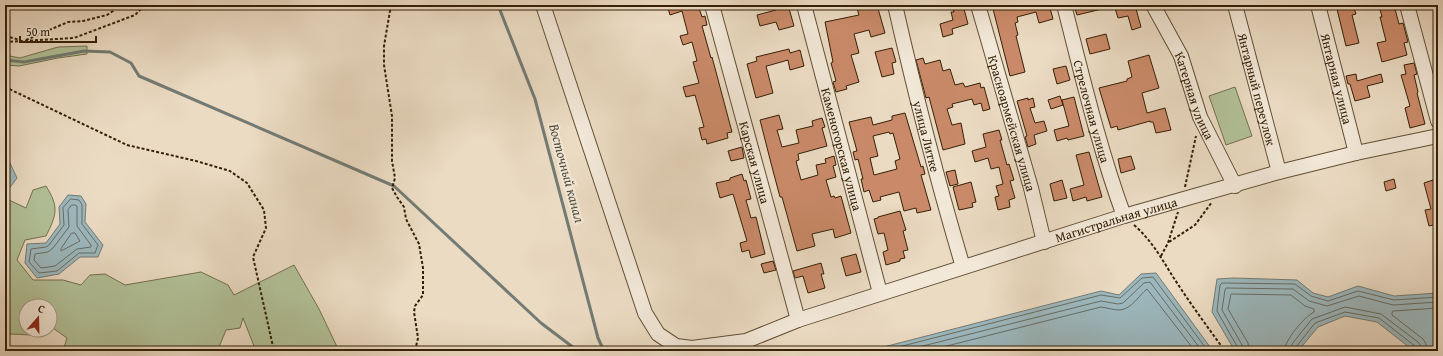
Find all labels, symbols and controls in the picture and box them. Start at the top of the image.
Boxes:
scale bar [20,18,96,44]
text: 50 m [26,23,50,40]
street label: Янтарный переулок [1232,30,1281,148]
street label: Янтарная улица [1315,30,1357,127]
street label: Катерная улица [1170,48,1219,144]
street label: Красноармейская улица [983,53,1041,194]
street label: Стрелочная улица [1068,58,1115,166]
street label: Каменогорская улица [816,86,867,213]
street label: улица Литке [908,98,945,174]
street label: Карская улица [734,119,775,206]
water label: Восточный канал [544,120,590,225]
street label: Магистральная улица [1053,192,1180,247]
north arrow [18,298,58,338]
text: С [36,300,47,317]

